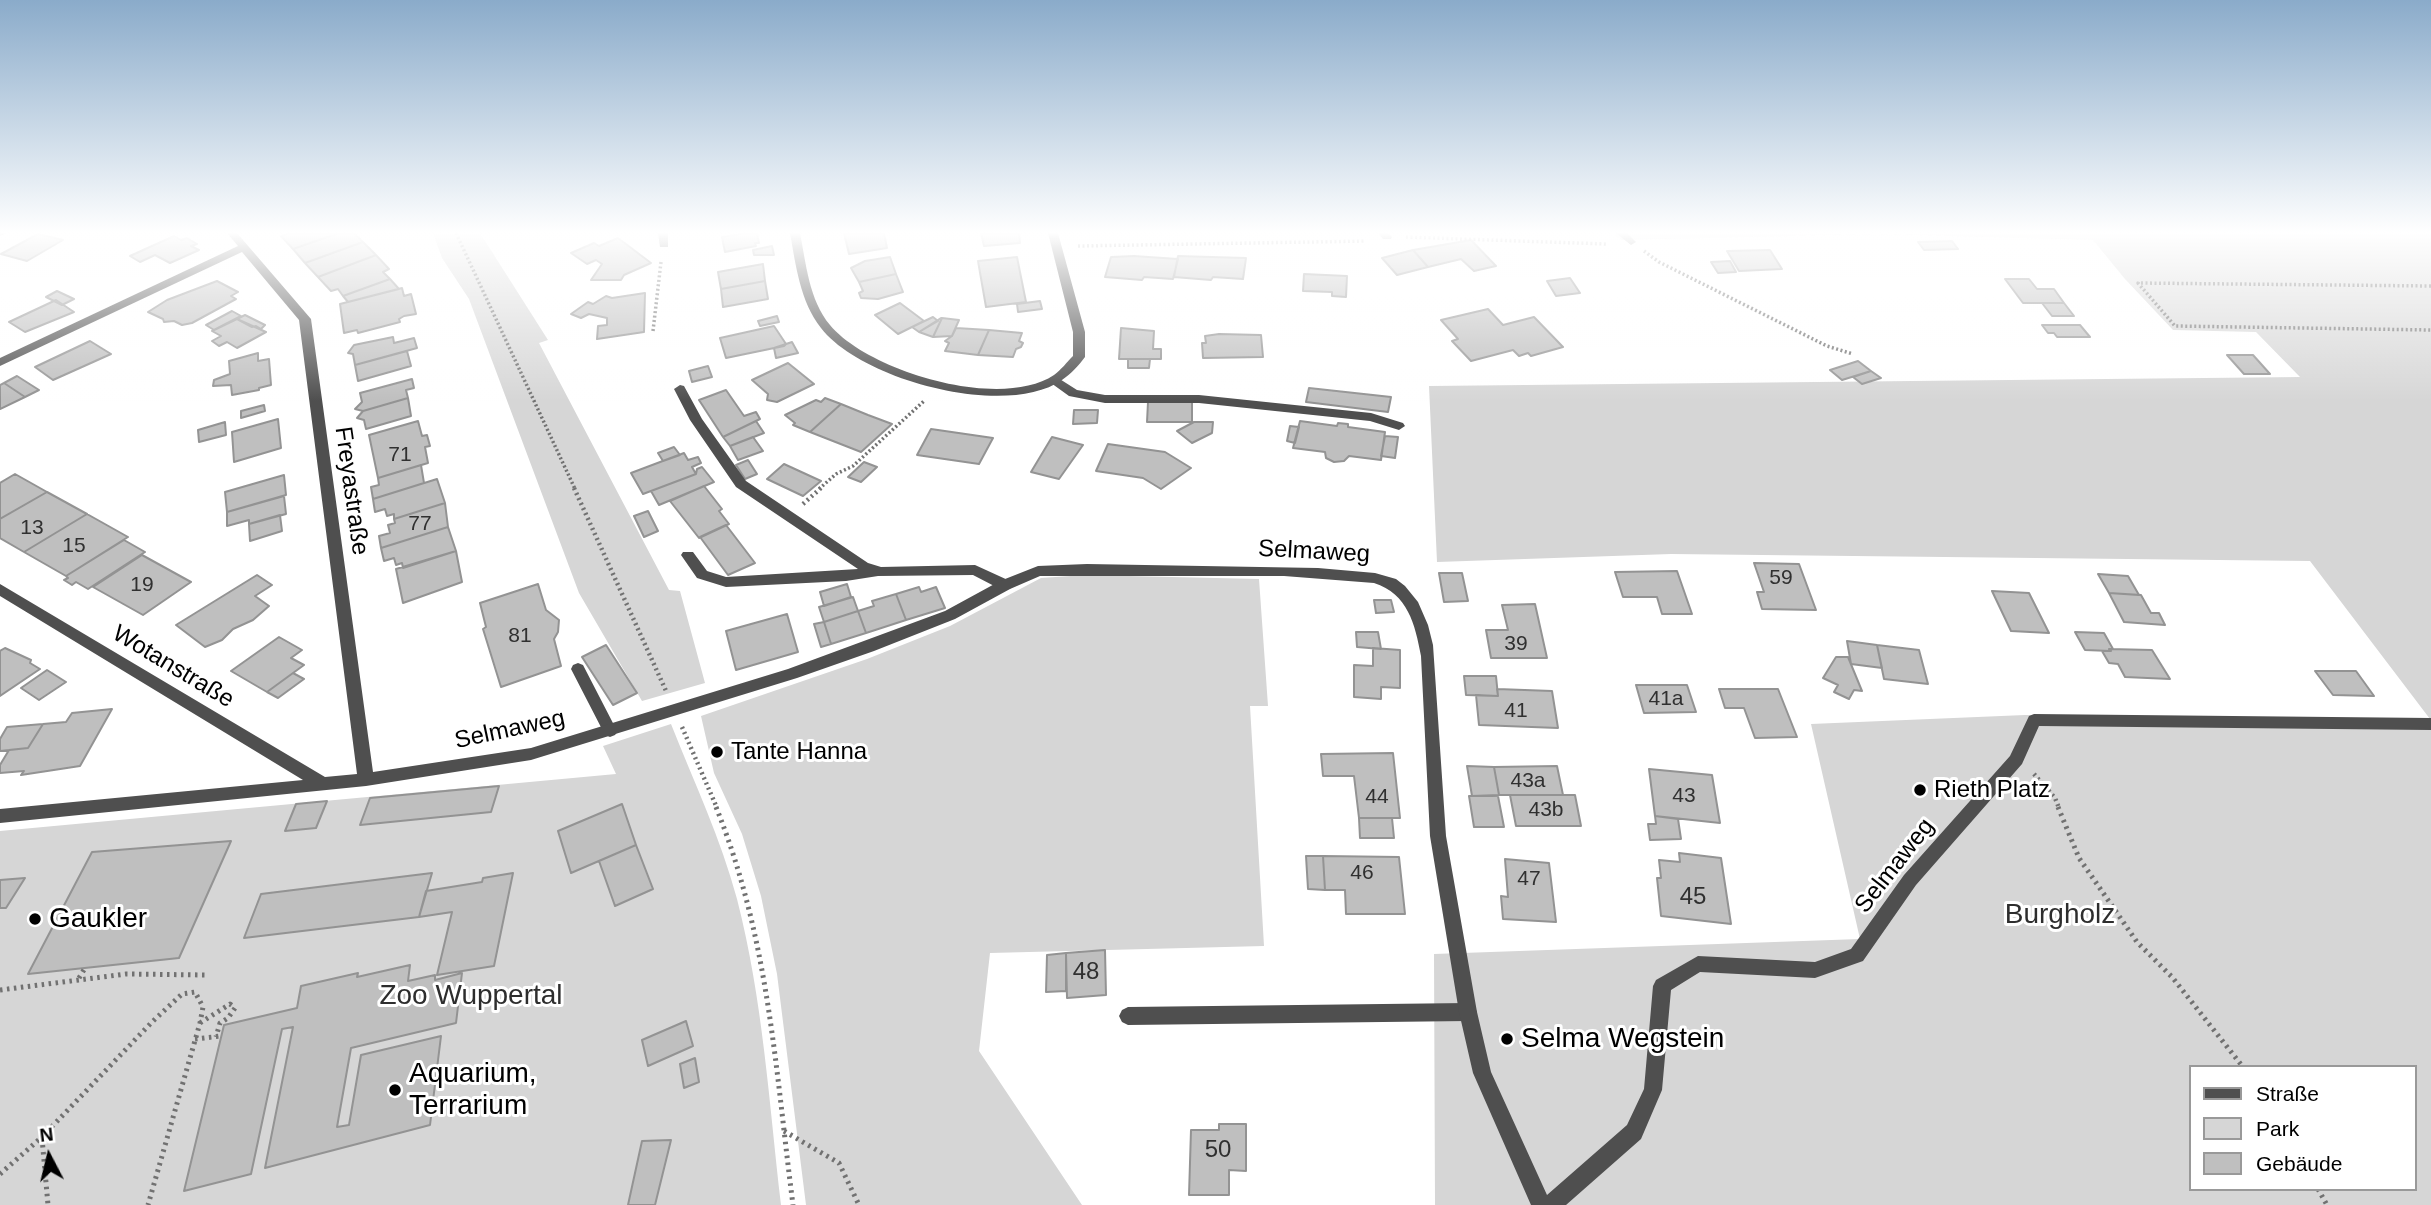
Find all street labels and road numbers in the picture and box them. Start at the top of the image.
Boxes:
street label: Freyastraße [328,425,374,557]
street label: Selmaweg [1257,535,1371,569]
street label: Wotanstraße [107,619,239,715]
street label: Selmaweg [452,704,568,756]
street label: Selmaweg [1849,813,1941,919]

